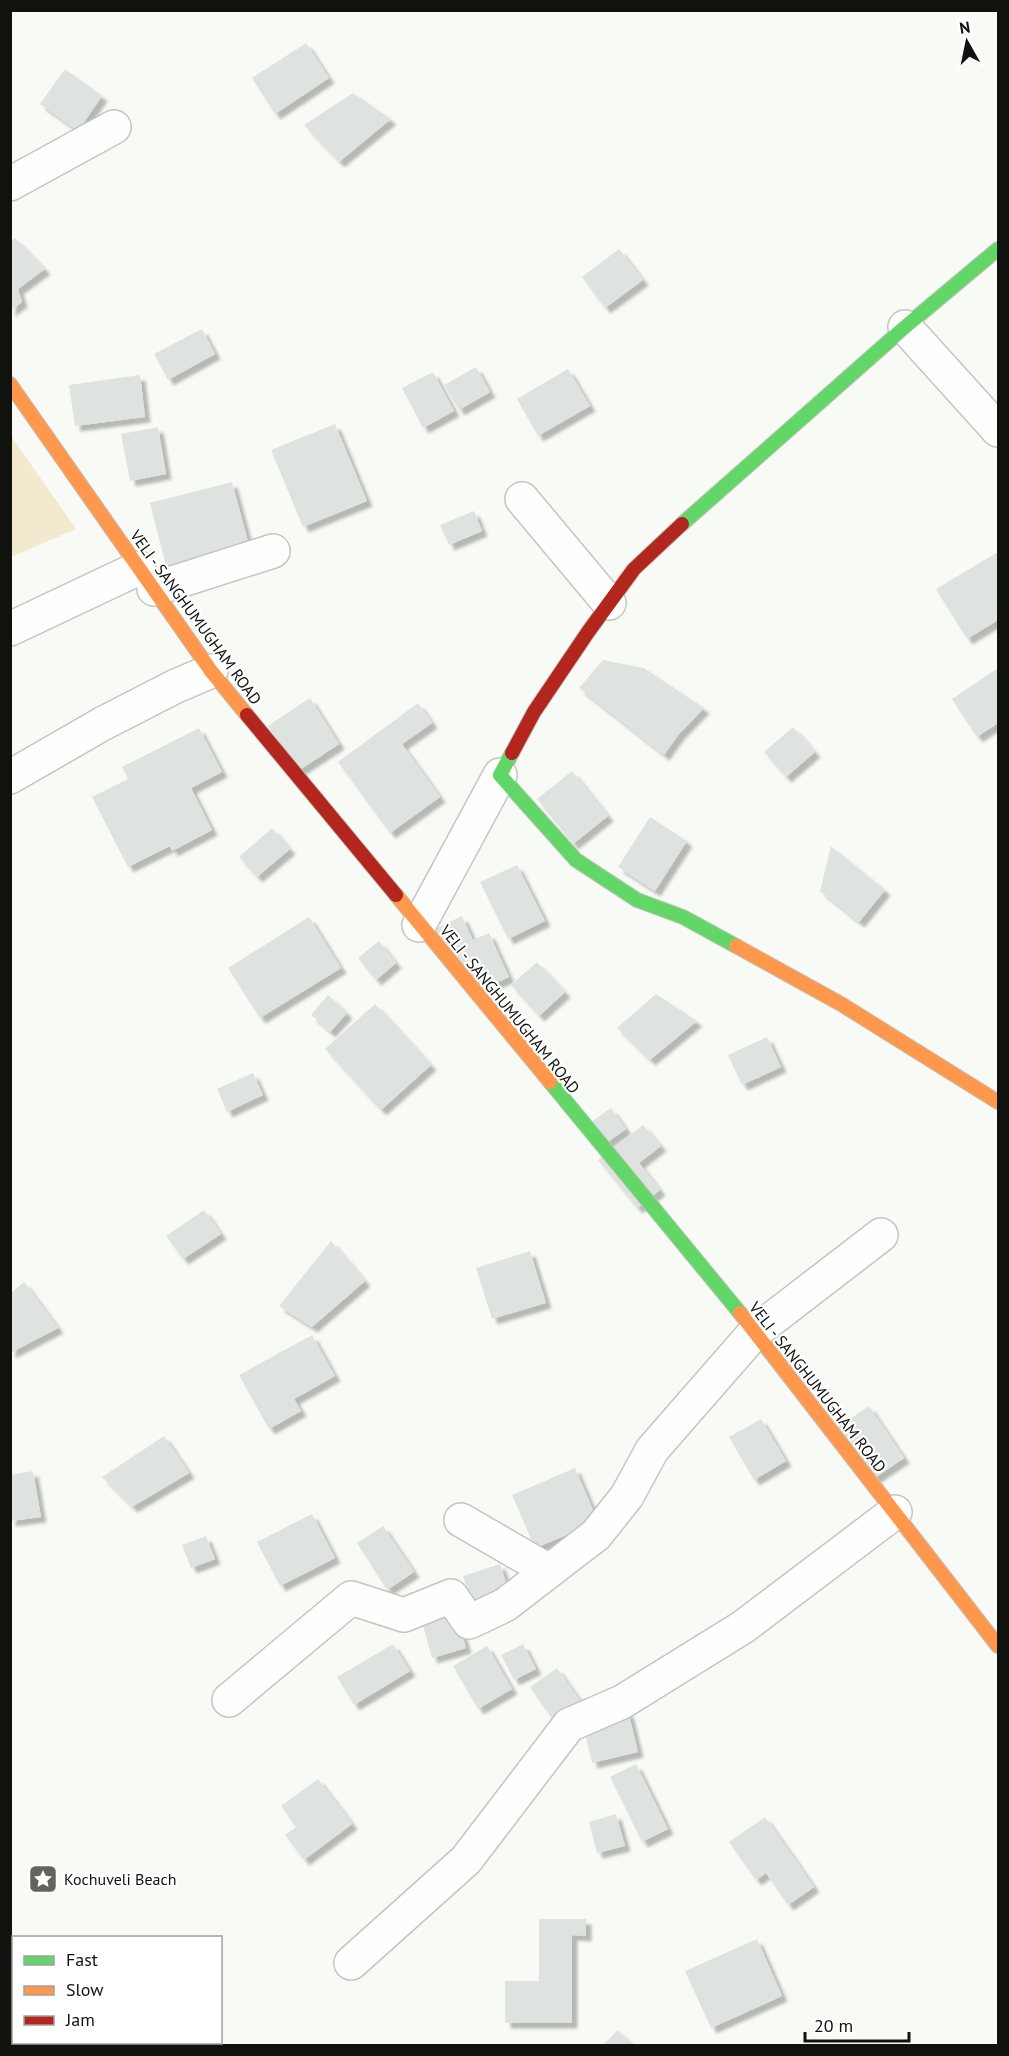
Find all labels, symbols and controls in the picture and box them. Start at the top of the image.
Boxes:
north arrow [937,12,997,72]
text: N [958,16,971,38]
street label: VELI - SANGHUMUGHAM ROAD [125,525,266,708]
street label: VELI - SANGHUMUGHAM ROAD [435,920,584,1097]
street label: VELI - SANGHUMUGHAM ROAD [745,1297,891,1476]
place icon: Kochuveli Beach [27,1863,59,1895]
place label: Kochuveli Beach [64,1869,176,1889]
legend [12,1936,222,2044]
text: Fast [66,1948,98,1971]
text: Slow [66,1978,104,2001]
scale bar [805,2005,908,2043]
text: Jam [65,2008,95,2031]
text: 20 m [814,2014,853,2037]

